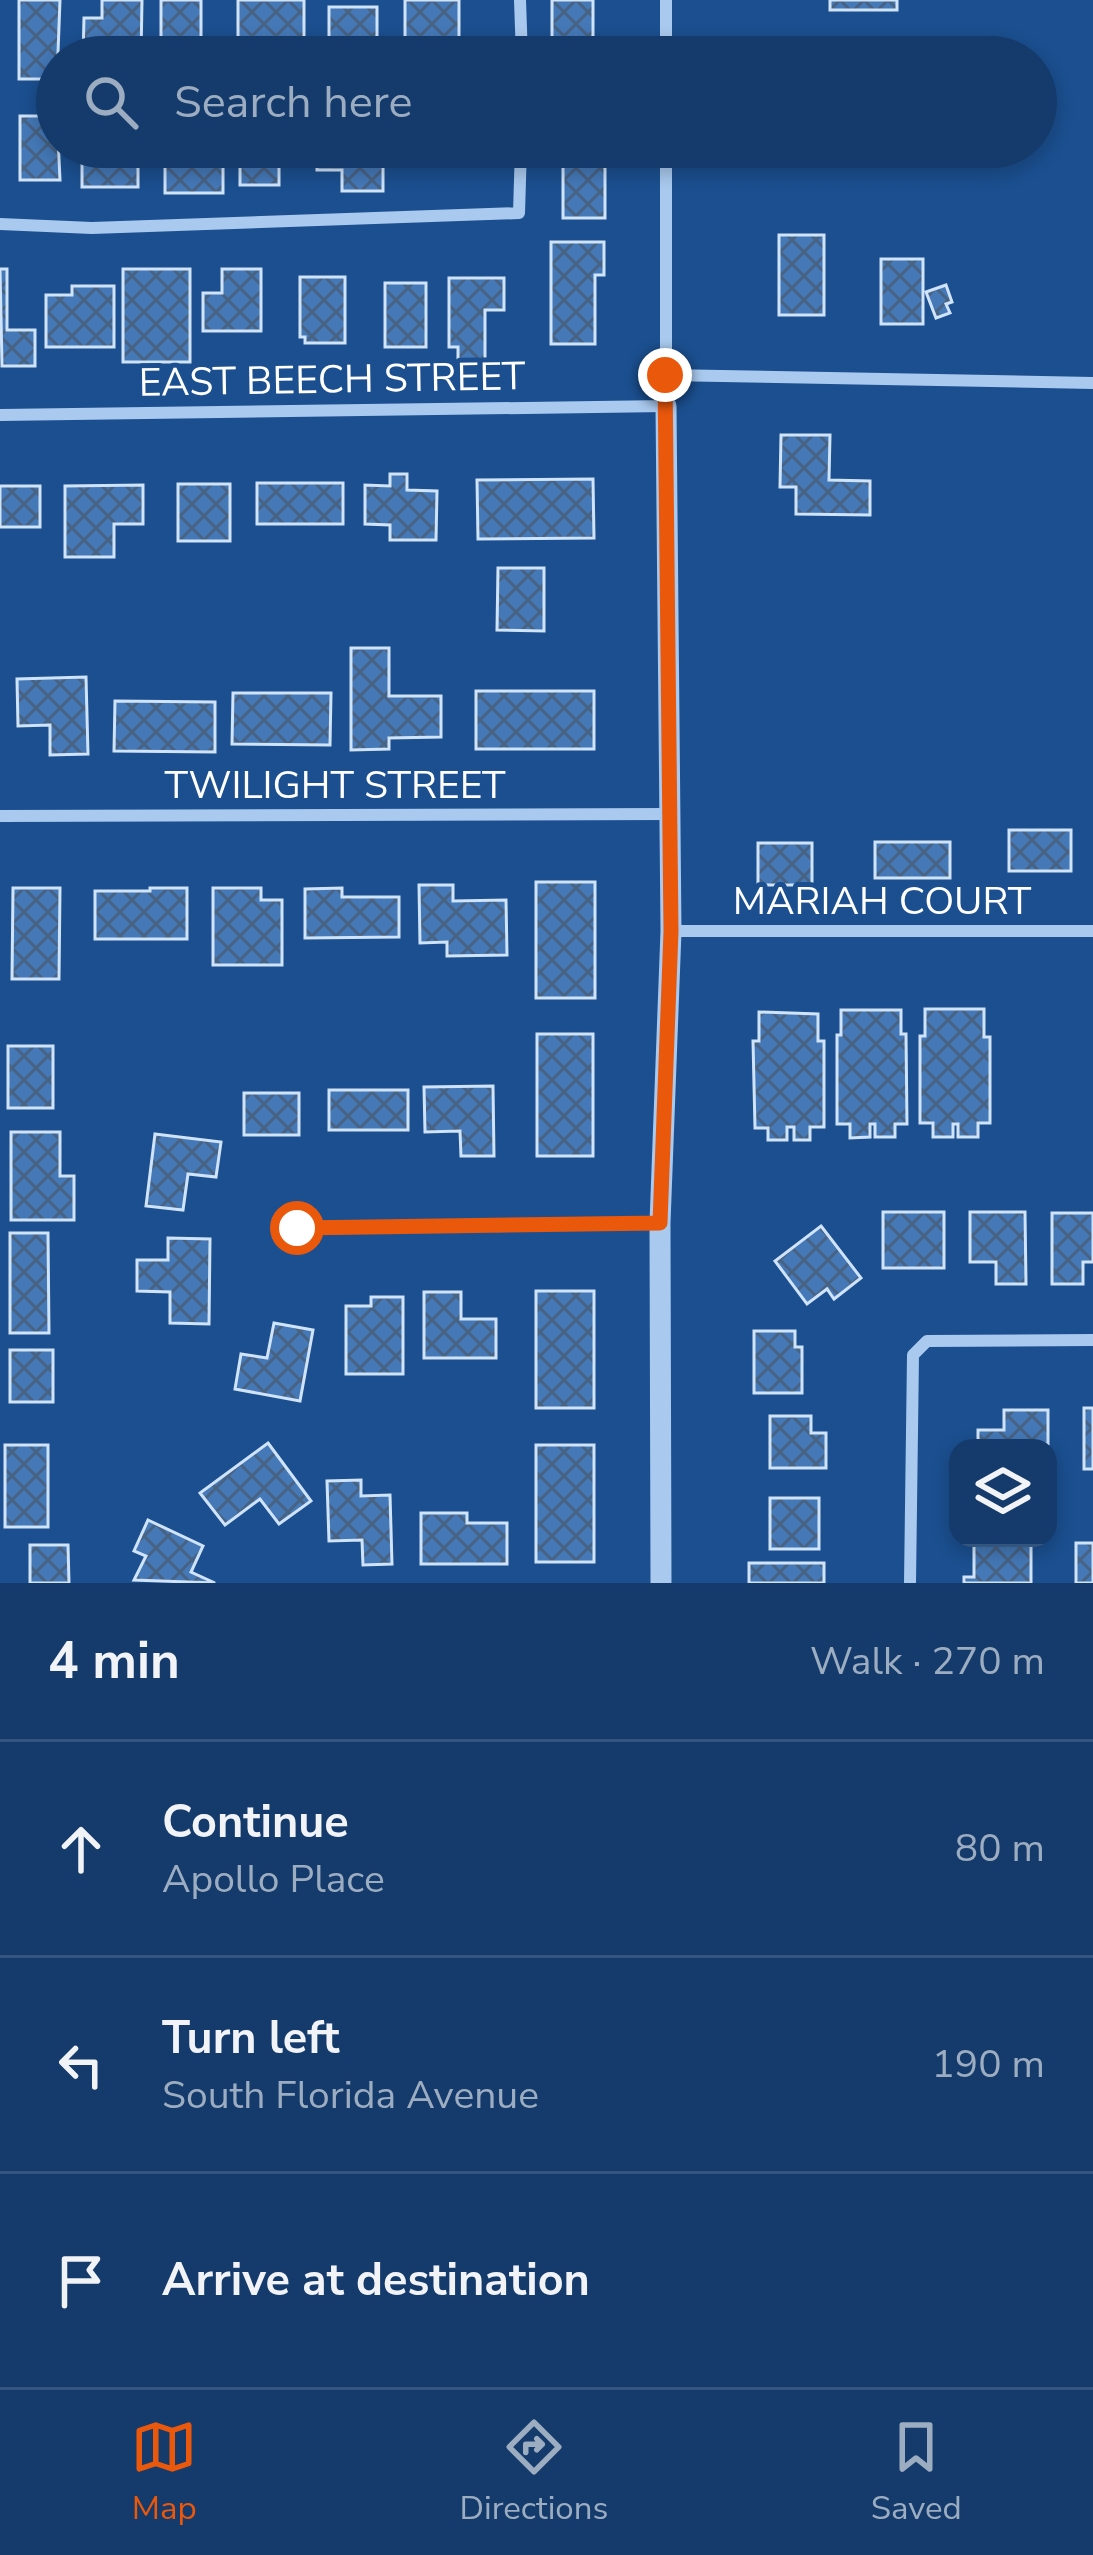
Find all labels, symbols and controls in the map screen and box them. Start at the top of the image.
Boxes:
search box [36,36,1057,168]
icon: search [78,69,144,135]
text: Search here [174,72,413,133]
route end [638,348,692,402]
street label: EAST BEECH STREET [138,350,526,410]
street label: TWILIGHT STREET [165,759,506,812]
street label: MARIAH COURT [733,875,1032,928]
route start [270,1201,324,1255]
map controls [949,1439,1057,1547]
button: layers [949,1439,1057,1547]
text: 4 min [48,1626,180,1696]
text: Walk · 270 m [810,1635,1045,1688]
text: Continue [162,1792,349,1853]
icon: ahead [48,1816,114,1882]
text: 80 m [955,1822,1045,1875]
text: Apollo Place [162,1853,385,1906]
text: Turn left [162,2008,340,2069]
icon: left [48,2032,114,2098]
text: 190 m [931,2038,1045,2091]
text: South Florida Avenue [162,2069,539,2122]
icon: arrive [48,2248,114,2314]
text: Arrive at destination [162,2250,590,2311]
tab: Map [131,2414,197,2531]
tab: Directions [460,2414,608,2531]
tab: Saved [871,2414,962,2531]

